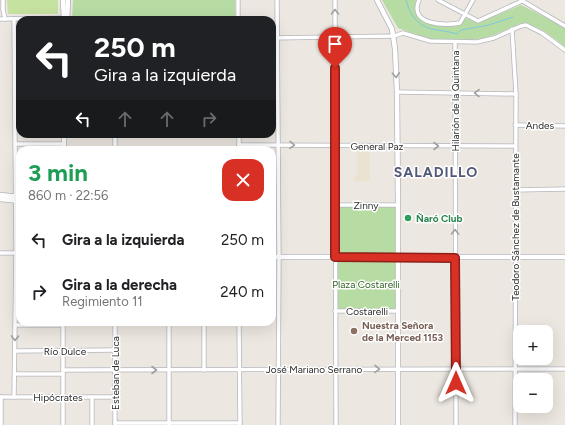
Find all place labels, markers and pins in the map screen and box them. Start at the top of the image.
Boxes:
pin [318,27,352,68]
place label: Ñaró Club [416,212,462,225]
marker: Ñaró Club [403,213,413,223]
place label: Nuestra Señora de la Merced 1153 [362,319,444,344]
marker: Nuestra Señora de la Merced 1153 [349,326,359,336]

